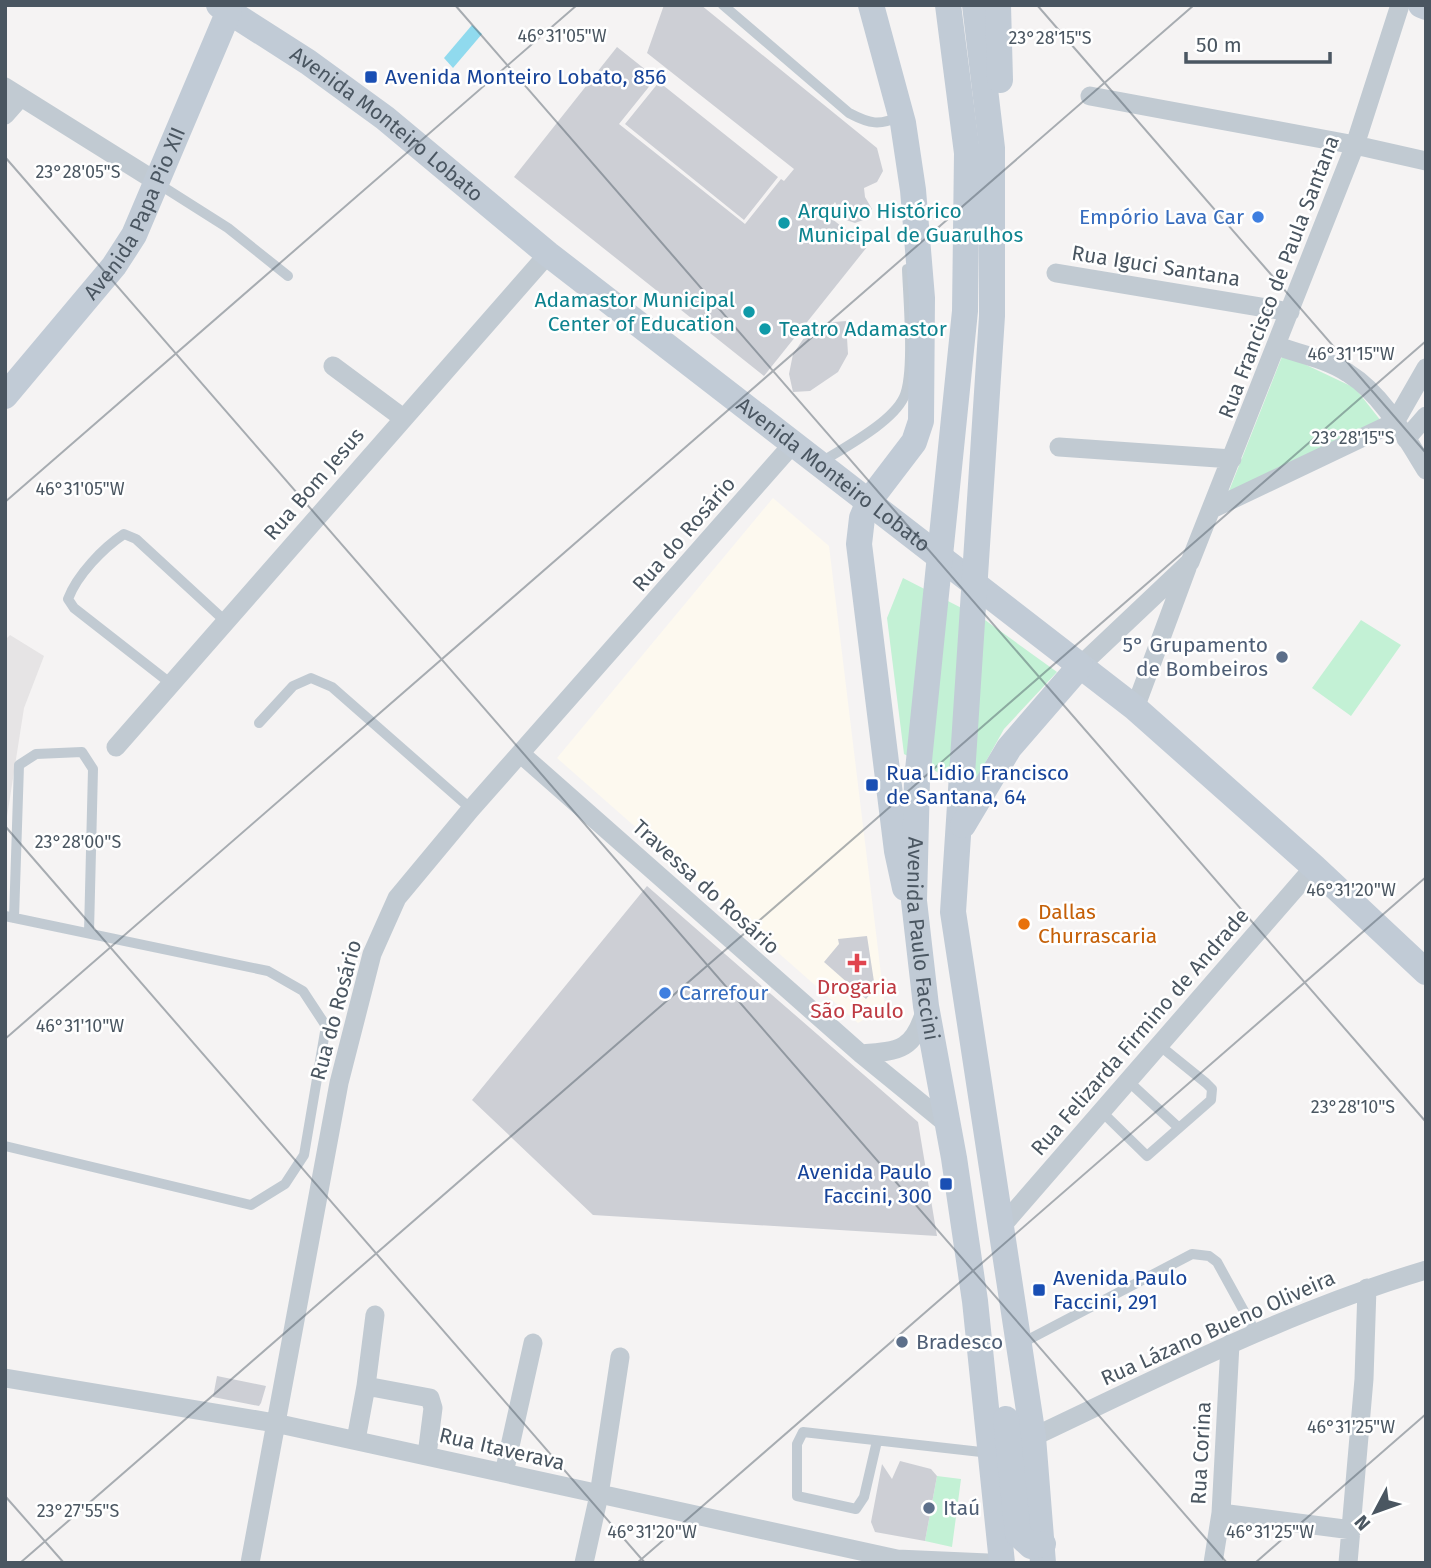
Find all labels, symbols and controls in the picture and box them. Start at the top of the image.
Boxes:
scale bar [1186,21,1330,65]
text: 46°31'05"W [517,25,607,47]
text: 23°28'15"S [1009,27,1092,49]
text: 50 m [1196,32,1242,58]
street label: Avenida Monteiro Lobato [285,41,489,207]
place label: Avenida Monteiro Lobato, 856 [385,64,666,90]
marker: Avenida Monteiro Lobato, 856 [363,69,379,85]
street label: Avenida Papa Pio XII [78,123,191,305]
street label: Rua Francisco de Paula Santana [1213,132,1345,422]
text: 23°28'05"S [35,161,121,183]
place label: Arquivo Histórico Municipal de Guarulhos [798,198,1023,248]
place label: Empório Lava Car [1079,204,1244,230]
marker: Empório Lava Car [1250,209,1266,225]
marker: Arquivo Histórico Municipal de Guarulhos [776,215,792,231]
street label: Rua Iguci Santana [1070,240,1242,292]
place label: Adamastor Municipal Center of Education [534,287,735,337]
marker: Adamastor Municipal Center of Education [741,304,757,320]
place label: Teatro Adamastor [779,316,947,342]
marker: Teatro Adamastor [757,321,773,337]
text: 46°31'15"W [1308,343,1395,365]
street label: Avenida Monteiro Lobato [731,392,935,558]
street label: Rua Bom Jesus [258,422,370,545]
text: 23°28'15"S [1312,427,1395,449]
street label: Rua do Rosário [627,471,741,597]
text: 46°31'05"W [35,478,125,500]
place label: 5° Grupamento de Bombeiros [1123,632,1268,682]
marker: 5° Grupamento de Bombeiros [1274,649,1290,665]
place label: Rua Lidio Francisco de Santana, 64 [886,760,1069,810]
marker: Rua Lidio Francisco de Santana, 64 [864,777,880,793]
street label: Travessa do Rosário [627,814,785,960]
text: 23°28'00"S [35,831,121,853]
street label: Avenida Paulo Faccini [901,837,945,1043]
text: 46°31'20"W [1306,879,1396,901]
place label: Dallas Churrascaria [1038,899,1157,949]
street label: Rua Felizarda Firmino de Andrade [1025,903,1255,1161]
marker: Dallas Churrascaria [1016,916,1032,932]
street label: Rua do Rosário [305,937,367,1083]
marker: Drogaria São Paulo [849,955,865,971]
place label: Drogaria São Paulo [810,974,904,1024]
place label: Carrefour [679,980,768,1006]
marker: Carrefour [657,985,673,1001]
text: 46°31'10"W [36,1015,124,1037]
text: 23°28'10"S [1311,1096,1395,1118]
place label: Avenida Paulo Faccini, 300 [797,1159,932,1209]
marker: Avenida Paulo Faccini, 300 [938,1176,954,1192]
place label: Avenida Paulo Faccini, 291 [1053,1265,1188,1315]
street label: Rua Lázano Bueno Oliveira [1097,1265,1339,1391]
marker: Avenida Paulo Faccini, 291 [1031,1282,1047,1298]
place label: Bradesco [916,1329,1003,1355]
marker: Bradesco [894,1334,910,1350]
street label: Rua Corina [1185,1401,1217,1505]
text: 46°31'25"W [1307,1416,1395,1438]
street label: Rua Itaverava [437,1422,567,1476]
north arrow [1340,1477,1410,1547]
place label: Itaú [943,1495,980,1521]
text: 23°27'55"S [37,1500,119,1522]
marker: Itaú [921,1500,937,1516]
text: N [1350,1511,1375,1535]
text: 46°31'20"W [607,1521,697,1543]
text: 46°31'25"W [1226,1521,1314,1543]

